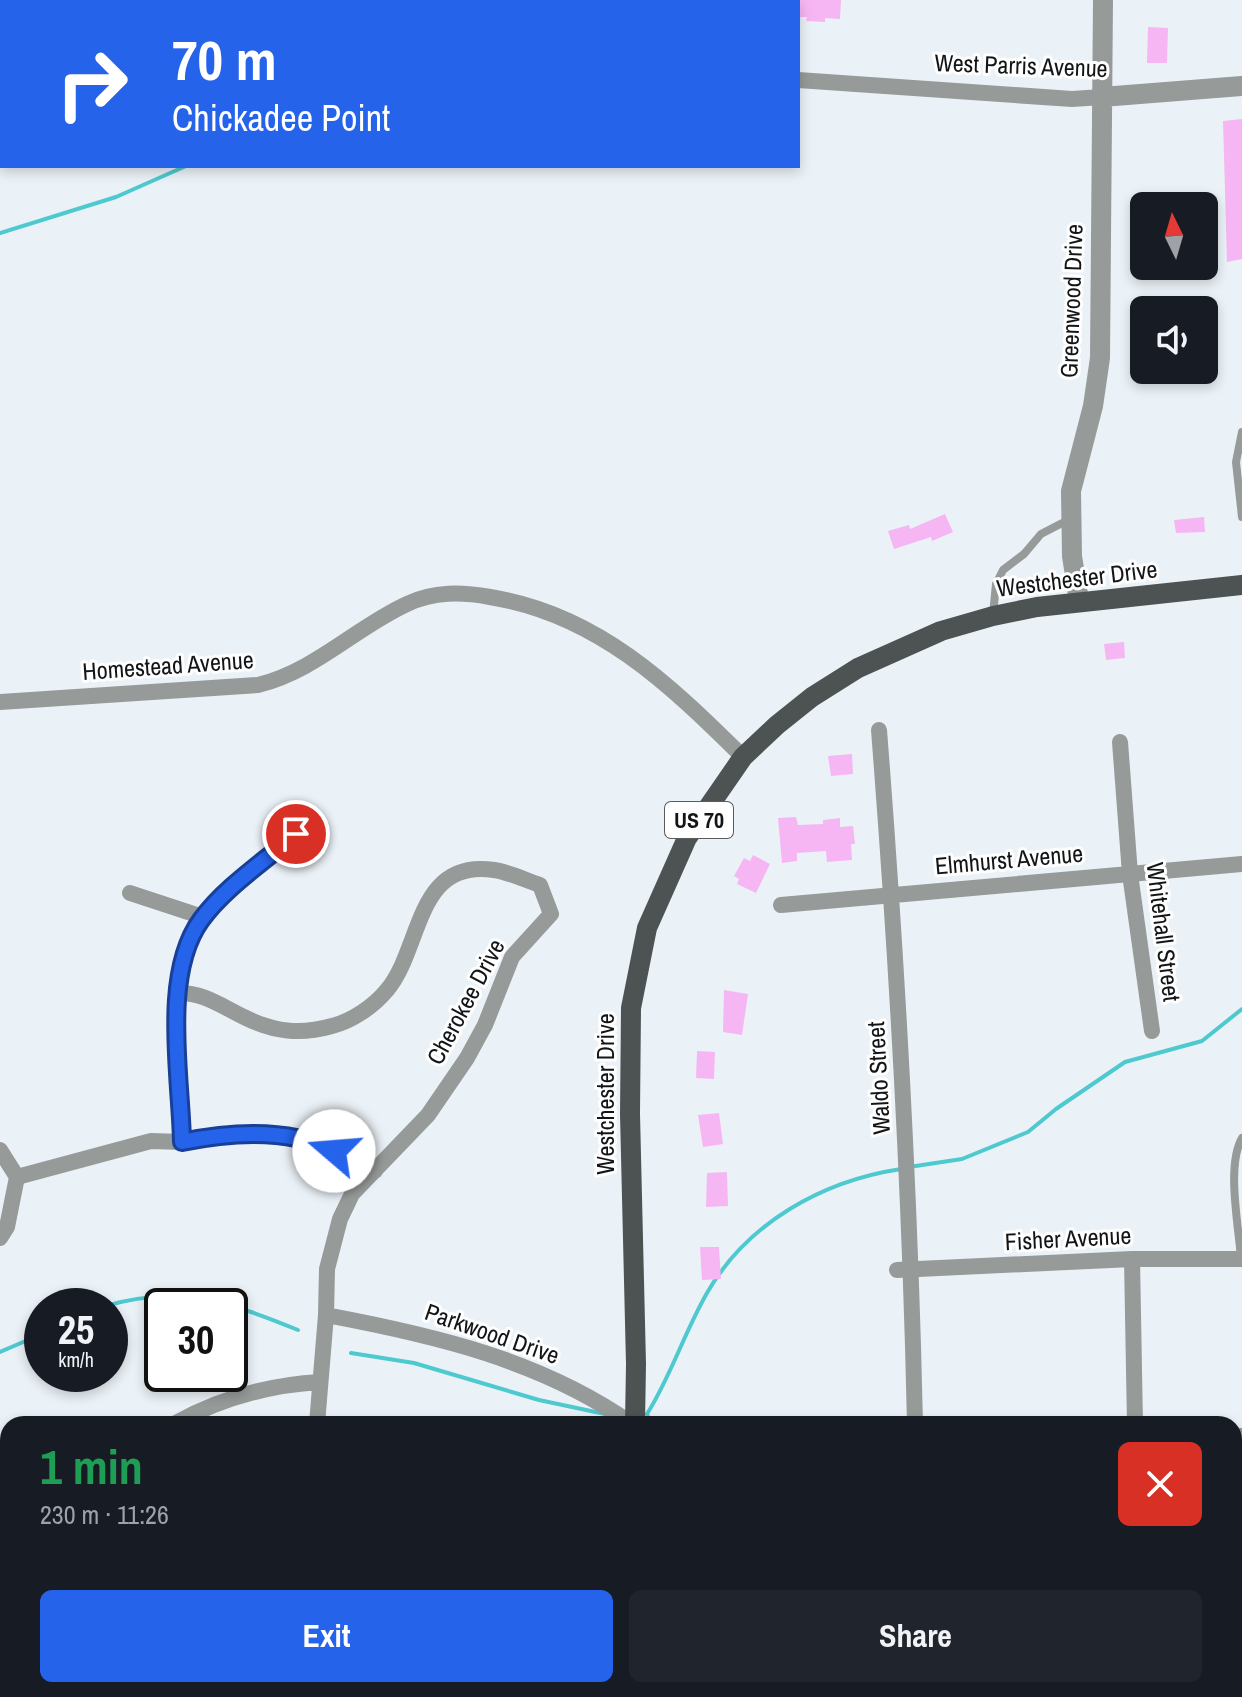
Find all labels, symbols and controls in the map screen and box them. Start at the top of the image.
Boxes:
text: 70 m [172,22,277,97]
icon: right [40,32,144,136]
street label: West Parris Avenue [934,46,1108,84]
text: Chickadee Point [172,94,390,142]
north arrow [1130,192,1218,280]
map controls [1130,192,1218,384]
street label: Greenwood Drive [1052,223,1090,379]
button: sound [1130,296,1218,384]
street label: Westchester Drive [995,552,1159,604]
street label: Homestead Avenue [81,643,255,687]
pin [262,800,330,868]
road number: US 70 [665,802,733,838]
icon: arrive [274,812,318,856]
street label: Elmhurst Avenue [934,837,1084,881]
street label: Whitehall Street [1140,860,1188,1004]
street label: Cherokee Drive [419,933,512,1070]
street label: Westchester Drive [589,1013,621,1175]
street label: Waldo Street [859,1020,897,1135]
position arrow [292,1109,376,1193]
street label: Fisher Avenue [1004,1219,1132,1257]
speed limit sign: 30 [144,1288,248,1392]
street label: Parkwood Drive [421,1295,564,1371]
text: 25 [58,1303,94,1356]
text: km/h [58,1346,94,1373]
text: 1 min [40,1434,143,1499]
button: close [1118,1442,1202,1526]
text: 230 m · 11:26 [40,1497,169,1532]
button: Exit [40,1590,613,1682]
button: Share [629,1590,1202,1682]

